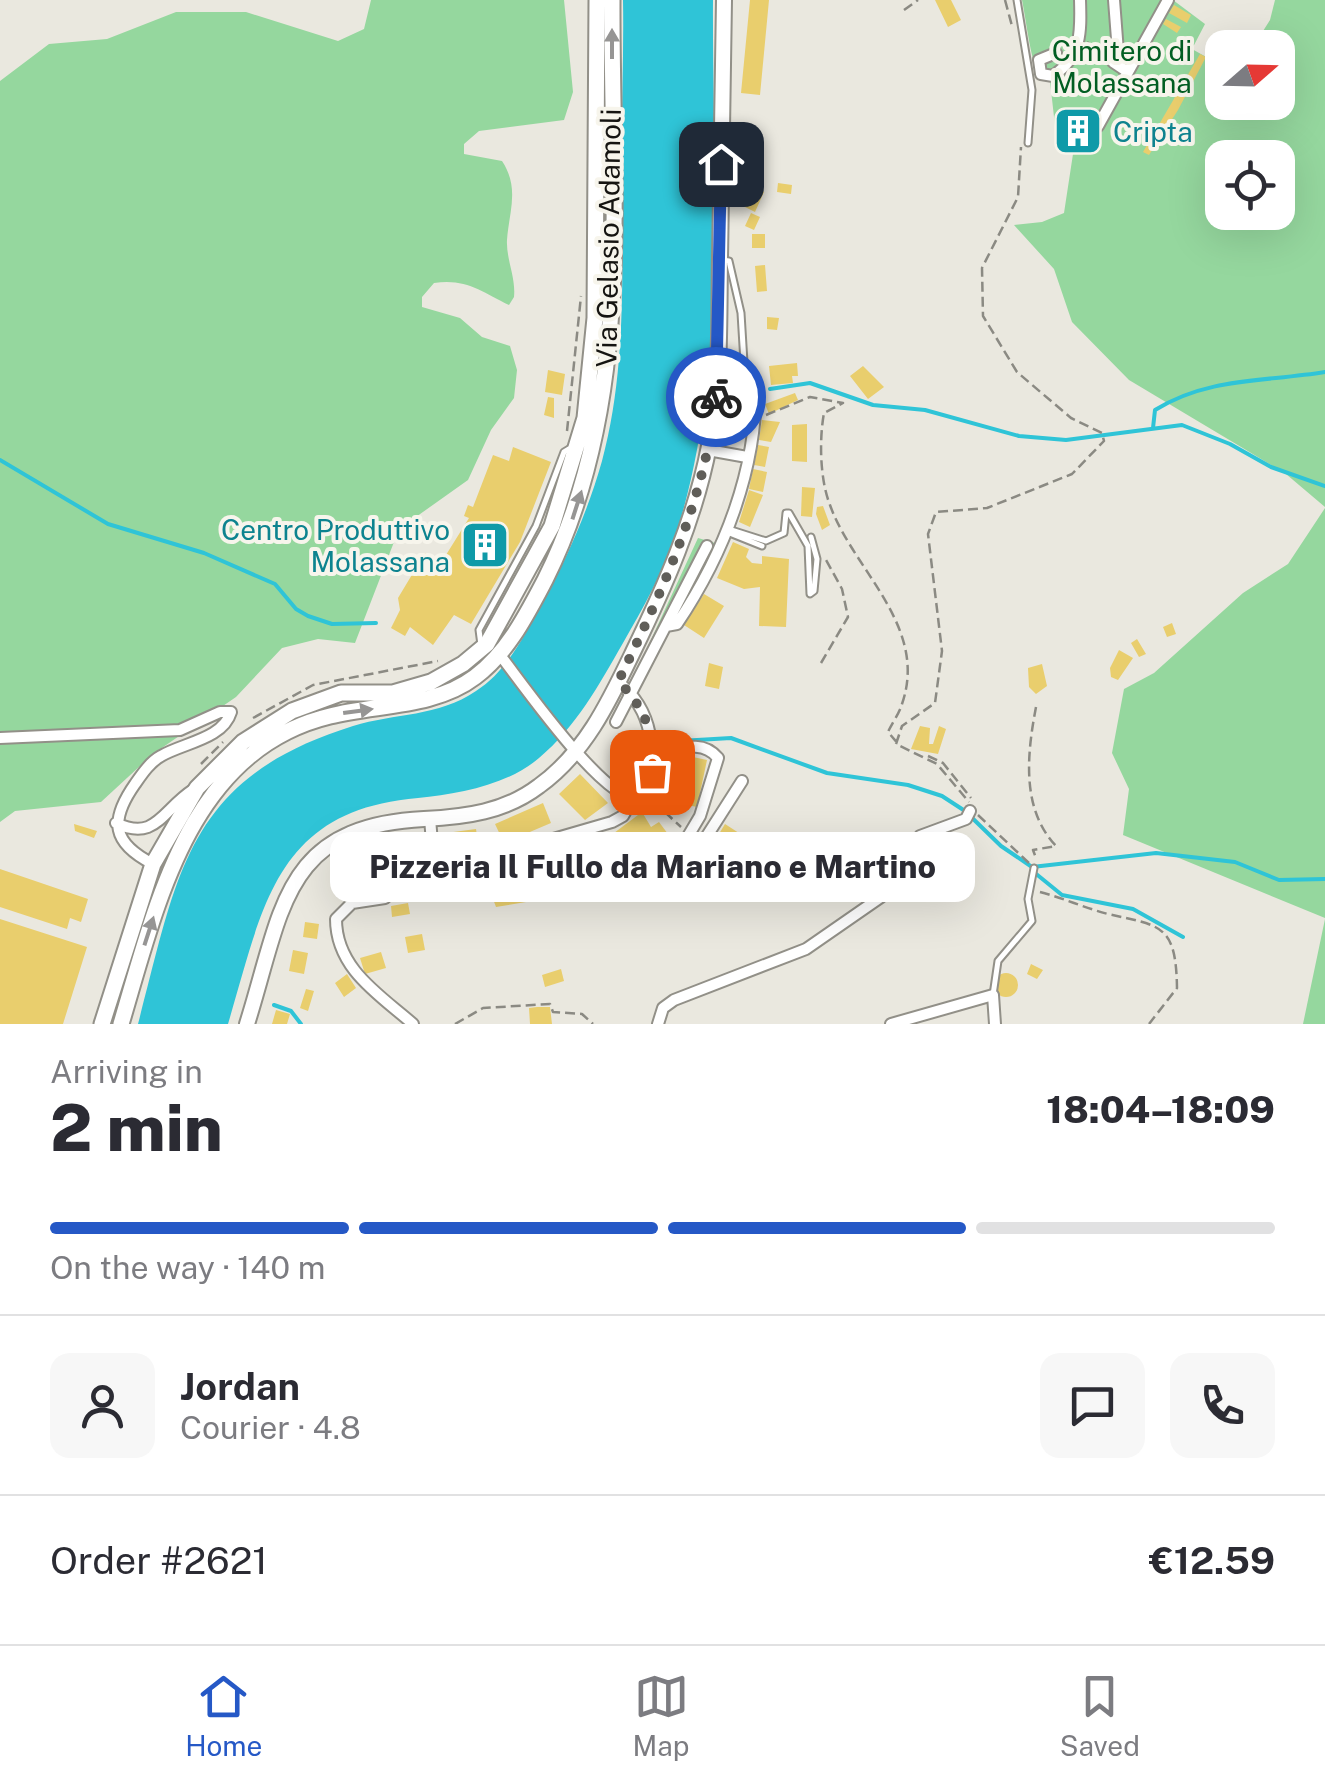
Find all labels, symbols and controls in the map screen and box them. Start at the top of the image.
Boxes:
one-way arrow [604,28,620,60]
north arrow [1205,30,1295,120]
map controls [1205,30,1295,230]
park label: Cimitero di Molassana [1052,34,1192,99]
building icon: Cripta [1052,105,1104,157]
street label: Via Gelasio Adamoli [589,108,627,368]
place label: Cripta [1113,115,1193,148]
pin [679,122,764,207]
icon: home [694,137,749,192]
button: locate [1205,140,1295,230]
courier [666,347,766,447]
icon: bike [689,370,744,425]
one-way arrow [570,490,585,520]
place label: Centro Produttivo Molassana [221,513,450,578]
building icon: Centro Produttivo Molassana [459,519,511,571]
one-way arrow [343,702,375,718]
pin [610,730,695,815]
icon: bag [625,745,680,800]
callout: Pizzeria Il Fullo da Mariano e Martino [330,832,974,902]
text: Pizzeria Il Fullo da Mariano e Martino [369,848,936,885]
one-way arrow [143,915,158,945]
text: Arriving in [50,1053,203,1090]
text: 18:04–18:09 [1046,1087,1275,1132]
text: 2 min [50,1089,223,1166]
text: On the way · 140 m [50,1249,326,1286]
button: person [50,1353,155,1458]
button: chat [1040,1353,1145,1458]
button: phone [1170,1353,1275,1458]
text: Jordan [180,1364,300,1409]
text: Courier · 4.8 [180,1409,361,1446]
text: Order #2621 [50,1538,268,1583]
text: €12.59 [1149,1538,1275,1583]
tab: Home [185,1669,262,1762]
tab: Map [633,1669,689,1762]
tab: Saved [1060,1669,1140,1762]

